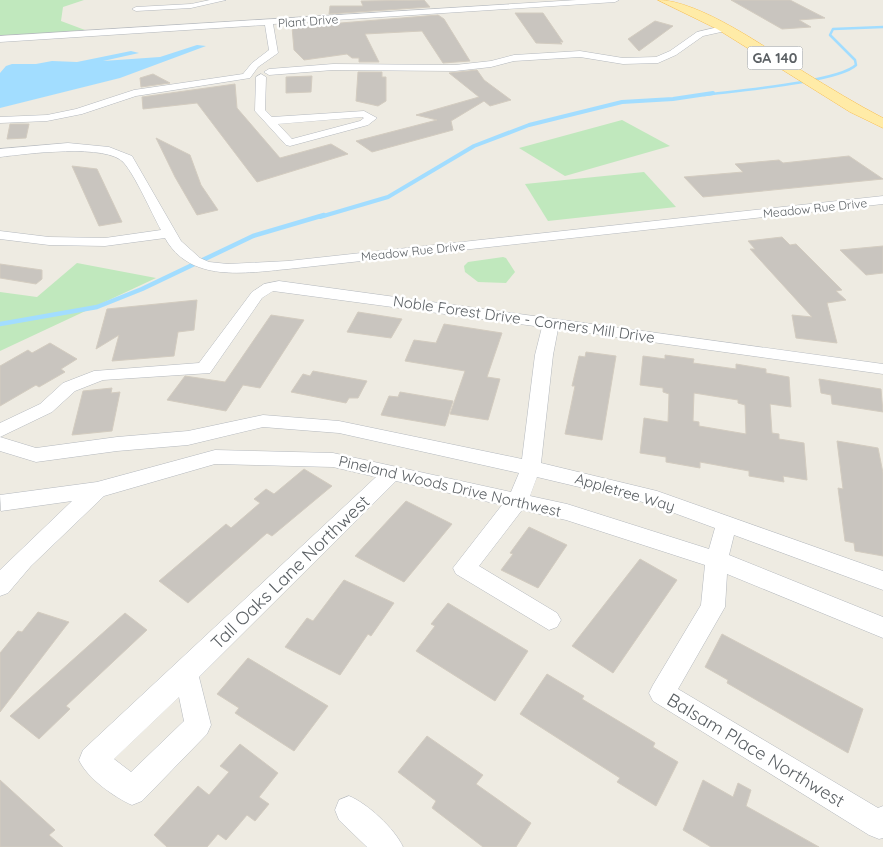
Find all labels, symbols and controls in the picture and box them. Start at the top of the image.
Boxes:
street label: Plant Drive [277,11,339,31]
road number: GA 140 [748,46,802,70]
street label: Meadow Rue Drive [762,195,868,221]
street label: Meadow Rue Drive [360,238,466,264]
street label: Noble Forest Drive - Corners Mill Drive [392,291,656,347]
street label: Pineland Woods Drive Northwest [337,451,563,521]
street label: Appletree Way [573,469,677,515]
street label: Tall Oaks Lane Northwest [206,490,374,654]
street label: Balsam Place Northwest [663,688,849,812]

